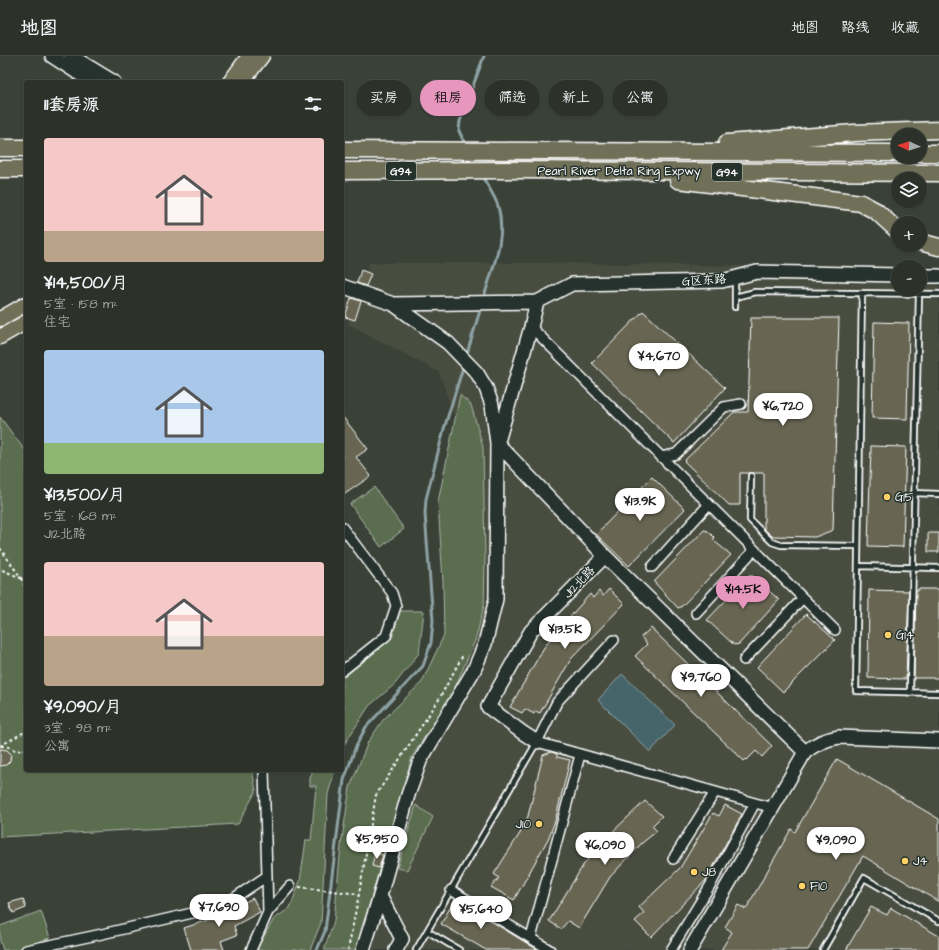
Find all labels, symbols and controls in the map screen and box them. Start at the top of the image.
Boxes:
text: 地图 [20,15,58,42]
text: 地图 [791,18,819,38]
text: 路线 [841,18,869,38]
text: 收藏 [891,18,919,38]
chip: 买房 [356,80,412,116]
chip: 租房 [420,80,476,116]
chip: 筛选 [484,80,540,116]
chip: 新上 [548,80,604,116]
chip: 公寓 [612,80,668,116]
text: 11套房源 [44,93,99,117]
icon: filters [302,93,324,115]
north arrow [891,128,927,164]
map controls [891,128,927,296]
road number: G94 [386,162,416,180]
street label: Pearl River Delta Ring Expwy [537,163,701,181]
road number: G94 [712,163,742,181]
icon: home [148,164,220,236]
button: layers [891,172,927,208]
button: + [891,216,927,252]
button: − [891,260,927,296]
street label: G区东路 [681,270,727,291]
text: ¥14,500/月 [44,271,128,295]
text: 5室 · 158 m² [44,295,118,313]
text: 住宅 [44,313,70,331]
pin: ¥4,670 [626,343,692,377]
text: ¥4,670 [638,347,680,365]
icon: home [148,376,220,448]
pin: ¥6,720 [750,393,816,427]
text: ¥6,720 [762,397,804,415]
text: ¥13,500/月 [44,483,125,507]
pin: ¥13.9K [607,488,673,522]
place label: G15 [895,489,914,506]
text: ¥13.9K [624,492,656,510]
marker: G15 [882,492,892,502]
text: 5室 · 168 m² [44,507,117,525]
text: J12北路 [44,525,86,543]
street label: J12北路 [560,562,599,602]
pin: ¥14.5K [710,576,776,610]
text: ¥14.5K [725,580,761,598]
icon: home [148,588,220,660]
pin: ¥13.5K [532,616,598,650]
text: ¥13.5K [548,620,582,638]
place label: G14 [896,627,914,644]
marker: G14 [883,630,893,640]
pin: ¥9,760 [668,664,734,698]
text: ¥9,760 [680,668,722,686]
text: ¥9,090/月 [44,695,122,719]
text: 3室 · 98 m² [44,719,112,737]
text: 公寓 [44,737,70,755]
place label: J10 [516,816,531,833]
marker: J10 [534,819,544,829]
pin: ¥5,950 [344,826,410,860]
pin: ¥9,090 [803,827,869,861]
text: ¥5,950 [355,830,399,848]
text: ¥9,090 [816,831,856,849]
pin: ¥6,090 [572,832,638,866]
text: ¥6,090 [584,836,626,854]
place label: J4 [913,853,928,870]
marker: J4 [900,856,910,866]
place label: J8 [702,864,716,881]
marker: J8 [689,867,699,877]
place label: F10 [810,878,828,895]
marker: F10 [797,881,807,891]
pin: ¥7,690 [186,894,252,928]
pin: ¥5,640 [448,896,514,930]
text: ¥7,690 [198,898,240,916]
text: ¥5,640 [459,900,503,918]

